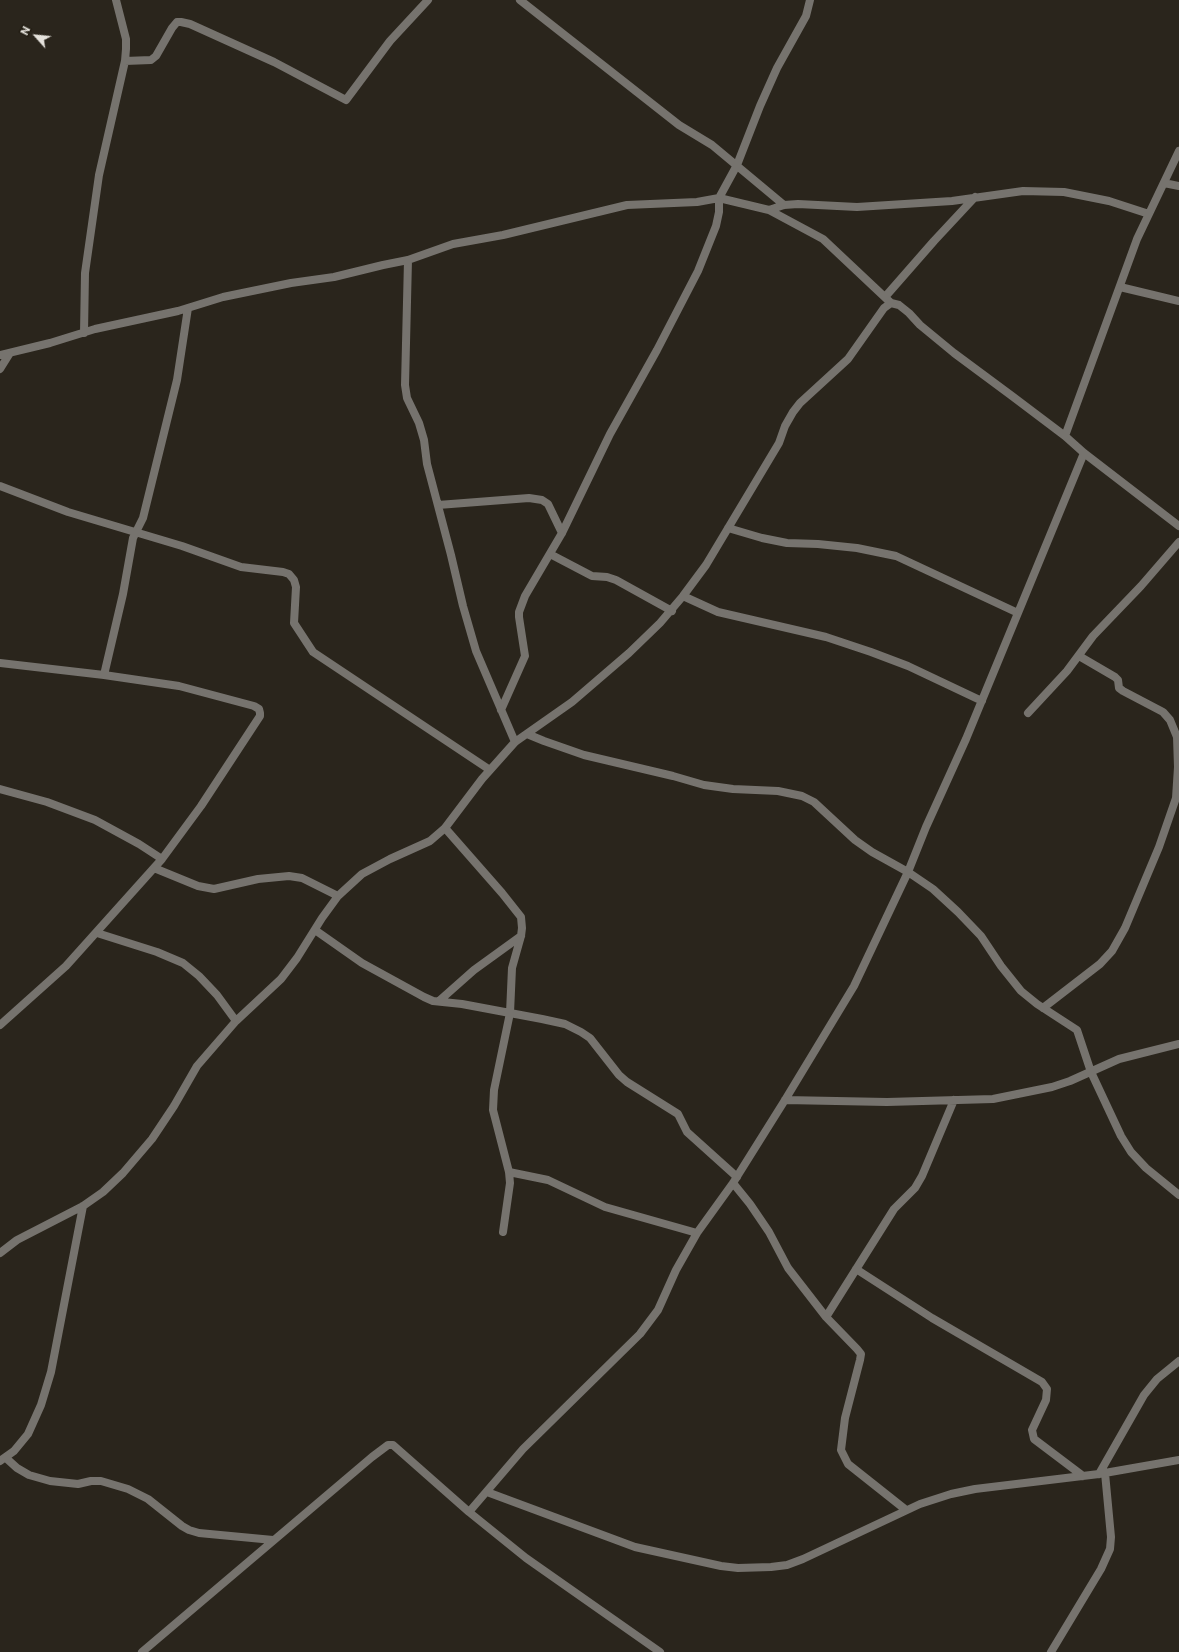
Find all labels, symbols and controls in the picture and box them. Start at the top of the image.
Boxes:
north arrow [16,16,56,56]
text: N [17,24,33,37]

